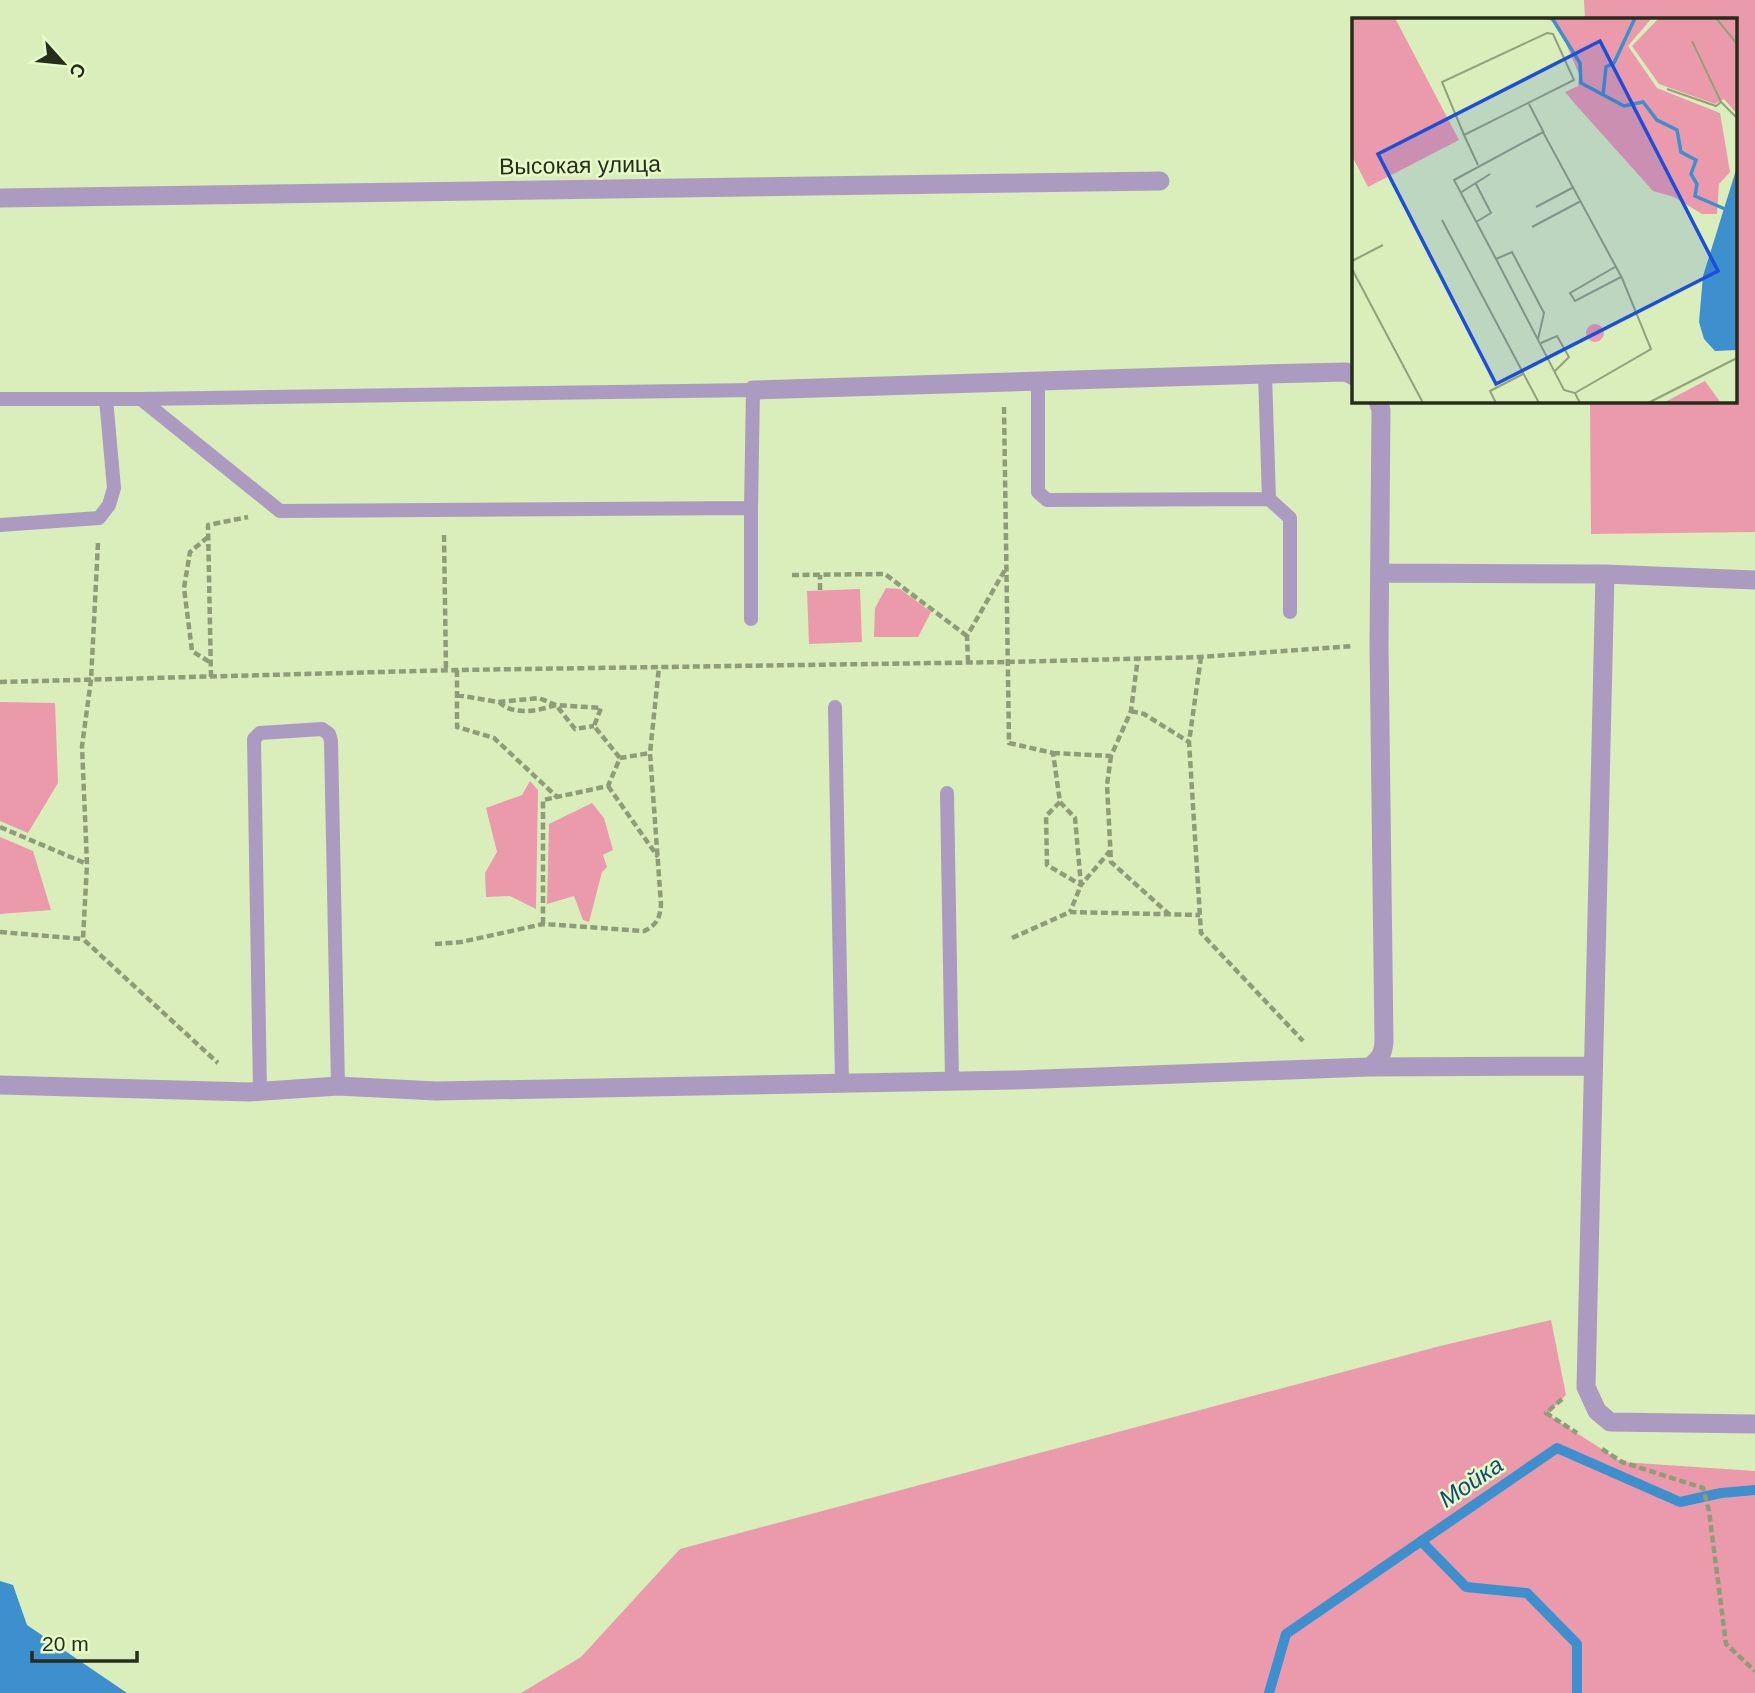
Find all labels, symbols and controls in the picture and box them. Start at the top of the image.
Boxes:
inset map [1352,18,1738,402]
north arrow [28,28,98,98]
text: С [65,60,90,82]
street label: Высокая улица [499,151,661,179]
water label: Мойка [1434,1450,1508,1513]
scale bar [32,1620,136,1664]
text: 20 m [42,1632,89,1655]

